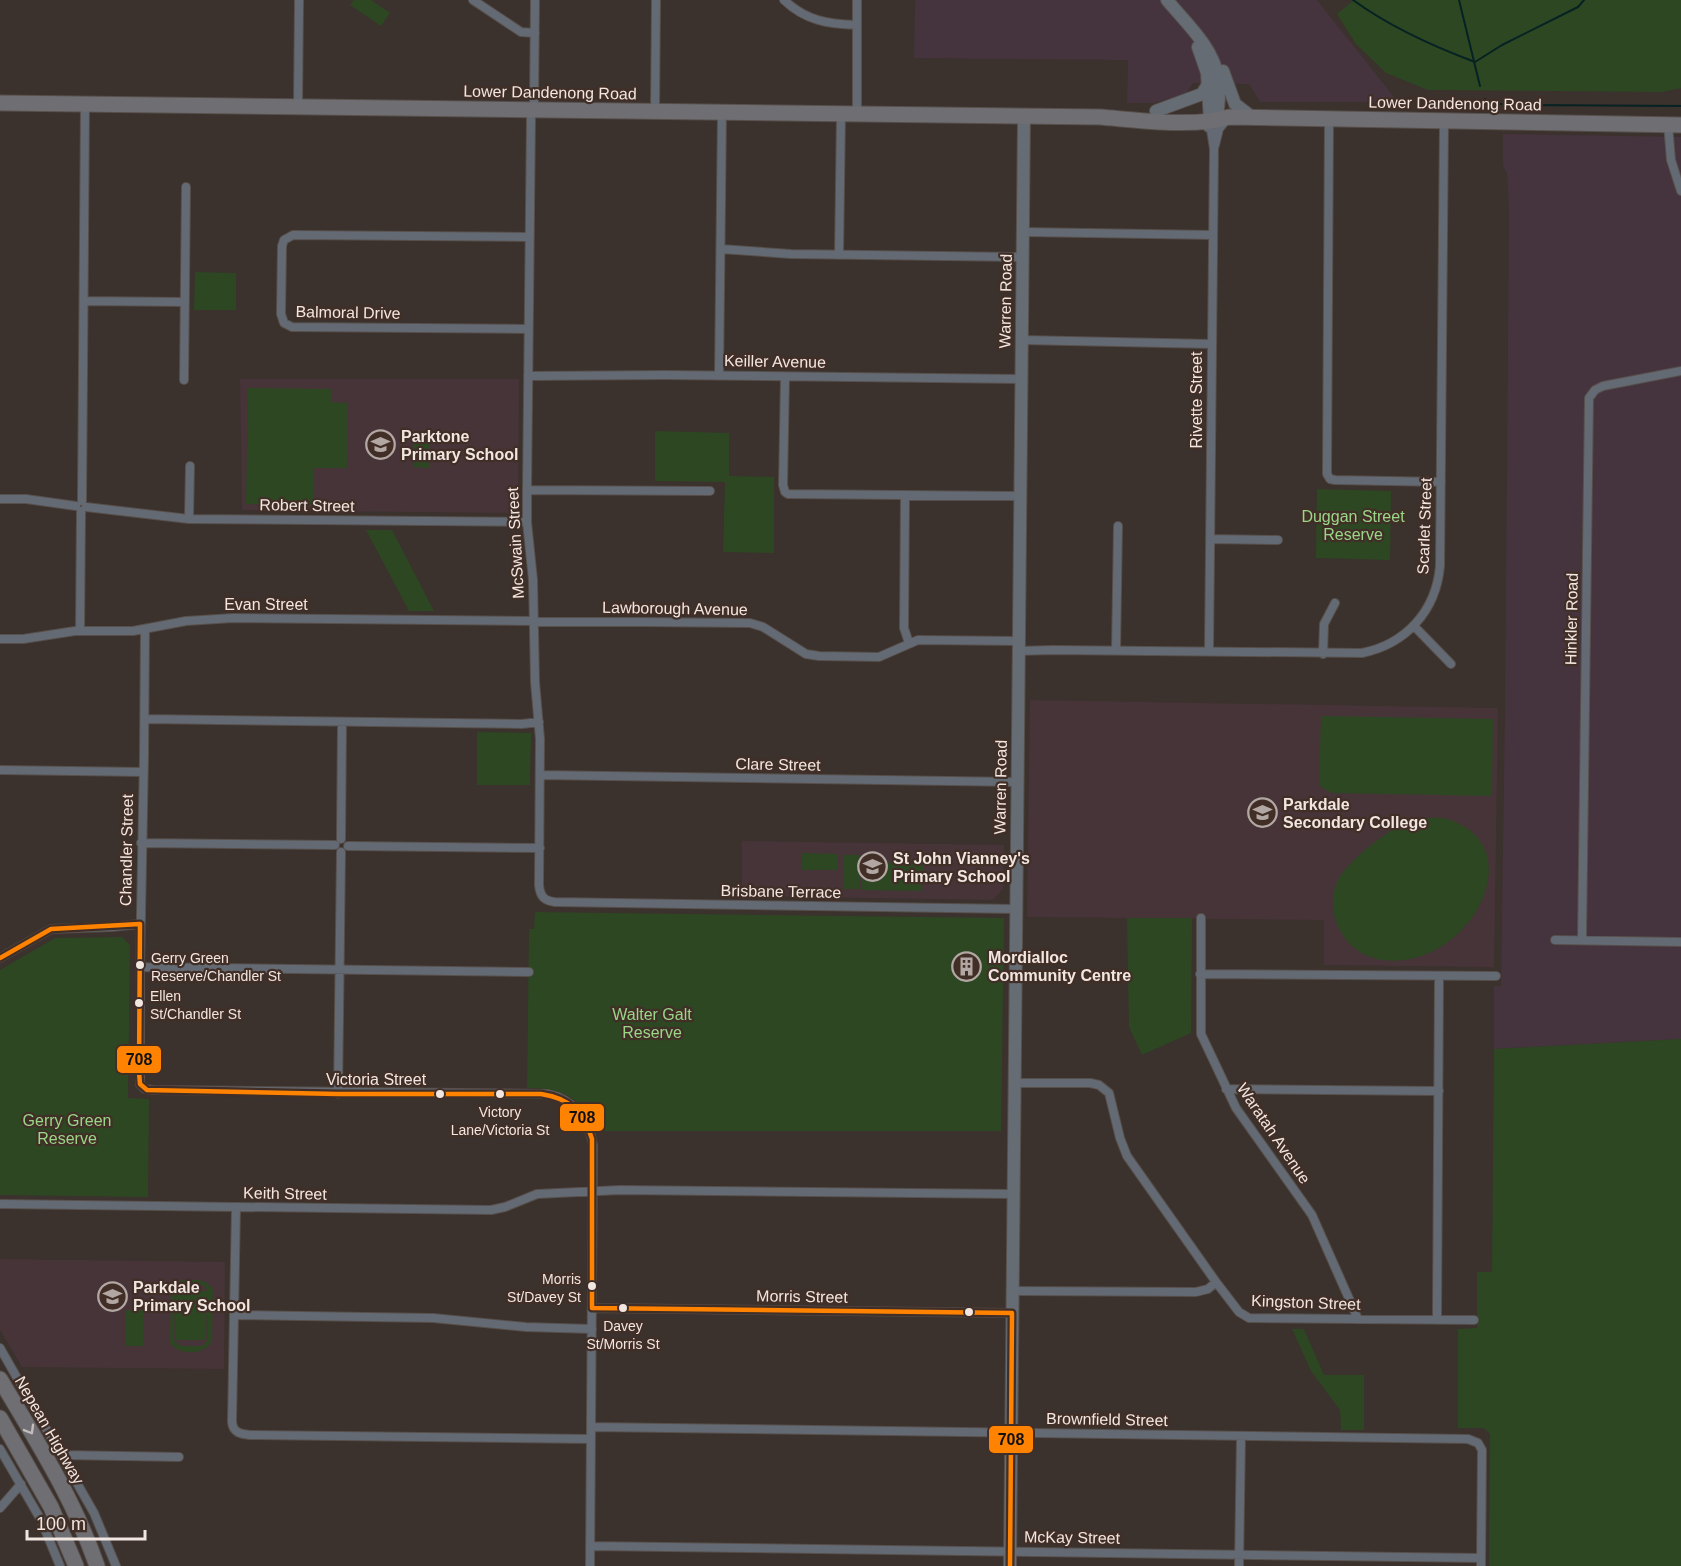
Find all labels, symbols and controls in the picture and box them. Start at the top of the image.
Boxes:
street label: Lower Dandenong Road [463,82,637,103]
street label: Lower Dandenong Road [1368,93,1542,114]
street label: Warren Road [996,254,1015,348]
street label: Balmoral Drive [295,303,401,322]
street label: Rivette Street [1188,351,1205,448]
street label: Keiller Avenue [724,352,826,371]
place label: Parktone Primary School [401,428,518,463]
school or university icon: Parktone Primary School [364,429,396,461]
street label: Scarlet Street [1414,477,1435,575]
street label: McSwain Street [504,486,527,599]
street label: Robert Street [259,496,355,515]
park label: Duggan Street Reserve [1301,508,1405,543]
street label: Hinkler Road [1562,573,1581,665]
street label: Evan Street [224,596,308,613]
street label: Lawborough Avenue [602,599,748,618]
street label: Warren Road [991,740,1010,834]
street label: Clare Street [735,755,821,774]
street label: Chandler Street [117,793,136,906]
place label: Parkdale Secondary College [1283,796,1427,831]
school or university icon: Parkdale Secondary College [1246,797,1278,829]
place label: St John Vianney's Primary School [893,850,1030,885]
school or university icon: St John Vianney's Primary School [856,851,888,883]
street label: Brisbane Terrace [721,882,842,901]
place label: Mordialloc Community Centre [988,949,1131,984]
place label: Gerry Green Reserve/Chandler St [151,950,281,984]
building icon: Mordialloc Community Centre [951,950,983,982]
marker: Gerry Green Reserve/Chandler St [134,959,146,971]
place label: Ellen St/Chandler St [150,988,241,1022]
marker: Ellen St/Chandler St [133,997,145,1009]
park label: Walter Galt Reserve [612,1006,692,1041]
line badge: 708 [116,1045,162,1074]
text: 708 [126,1051,152,1068]
street label: Victoria Street [326,1071,427,1088]
street label: Waratah Avenue [1234,1080,1314,1187]
unlabelled marker [434,1088,446,1100]
marker: Victory Lane/Victoria St [494,1088,506,1100]
line badge: 708 [559,1103,605,1132]
place label: Victory Lane/Victoria St [451,1104,549,1138]
text: 708 [569,1109,595,1126]
park label: Gerry Green Reserve [23,1112,111,1147]
street label: Keith Street [243,1184,327,1203]
place label: Morris St/Davey St [507,1271,581,1305]
place label: Parkdale Primary School [133,1279,250,1314]
school or university icon: Parkdale Primary School [96,1280,128,1312]
marker: Morris St/Davey St [586,1280,598,1292]
street label: Morris Street [756,1287,848,1306]
street label: Kingston Street [1251,1292,1361,1313]
marker: Davey St/Morris St [617,1302,629,1314]
unlabelled marker [963,1306,975,1318]
place label: Davey St/Morris St [586,1318,660,1352]
street label: Nepean Highway [12,1373,87,1487]
street label: Brownfield Street [1046,1410,1169,1429]
one-way arrow [22,1424,34,1434]
line badge: 708 [988,1425,1034,1454]
text: 708 [998,1431,1024,1448]
scale bar [27,1503,146,1541]
text: 100 m [36,1514,86,1534]
street label: McKay Street [1024,1528,1121,1547]

